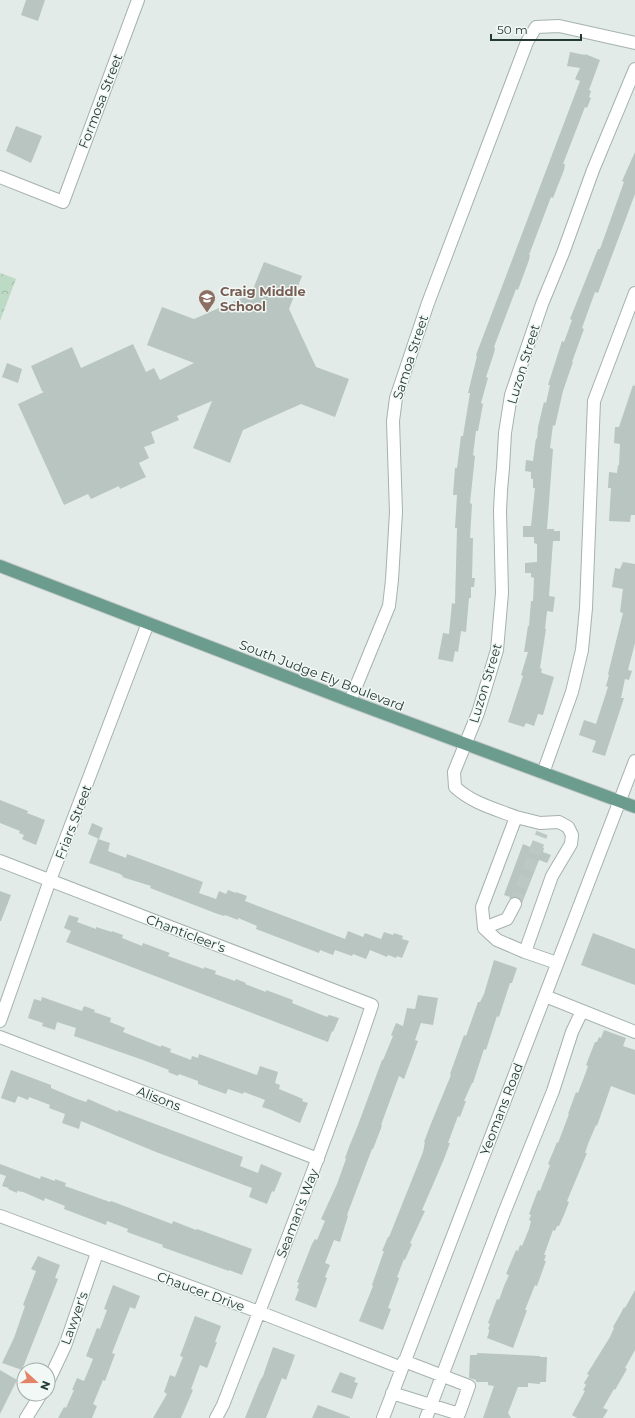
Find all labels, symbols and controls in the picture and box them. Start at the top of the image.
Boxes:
scale bar [491,16,581,42]
text: 50 m [497,22,528,37]
street label: Formosa Street [75,51,125,151]
place label: Craig Middle School [220,283,306,314]
school or university icon: Craig Middle School [197,288,217,313]
street label: Samoa Street [389,313,431,401]
street label: Luzon Street [503,322,543,406]
street label: South Judge Ely Boulevard [237,636,407,714]
street label: Luzon Street [465,641,505,725]
street label: Friars Street [51,782,95,862]
street label: Chanticleer's [144,911,228,955]
street label: Yeomans Road [476,1061,526,1157]
street label: Alisons [135,1082,183,1114]
street label: Seaman's Way [273,1165,322,1260]
street label: Chaucer Drive [155,1268,247,1314]
street label: Lawyer's [57,1289,91,1347]
north arrow [16,1362,56,1402]
text: N [37,1379,53,1392]

